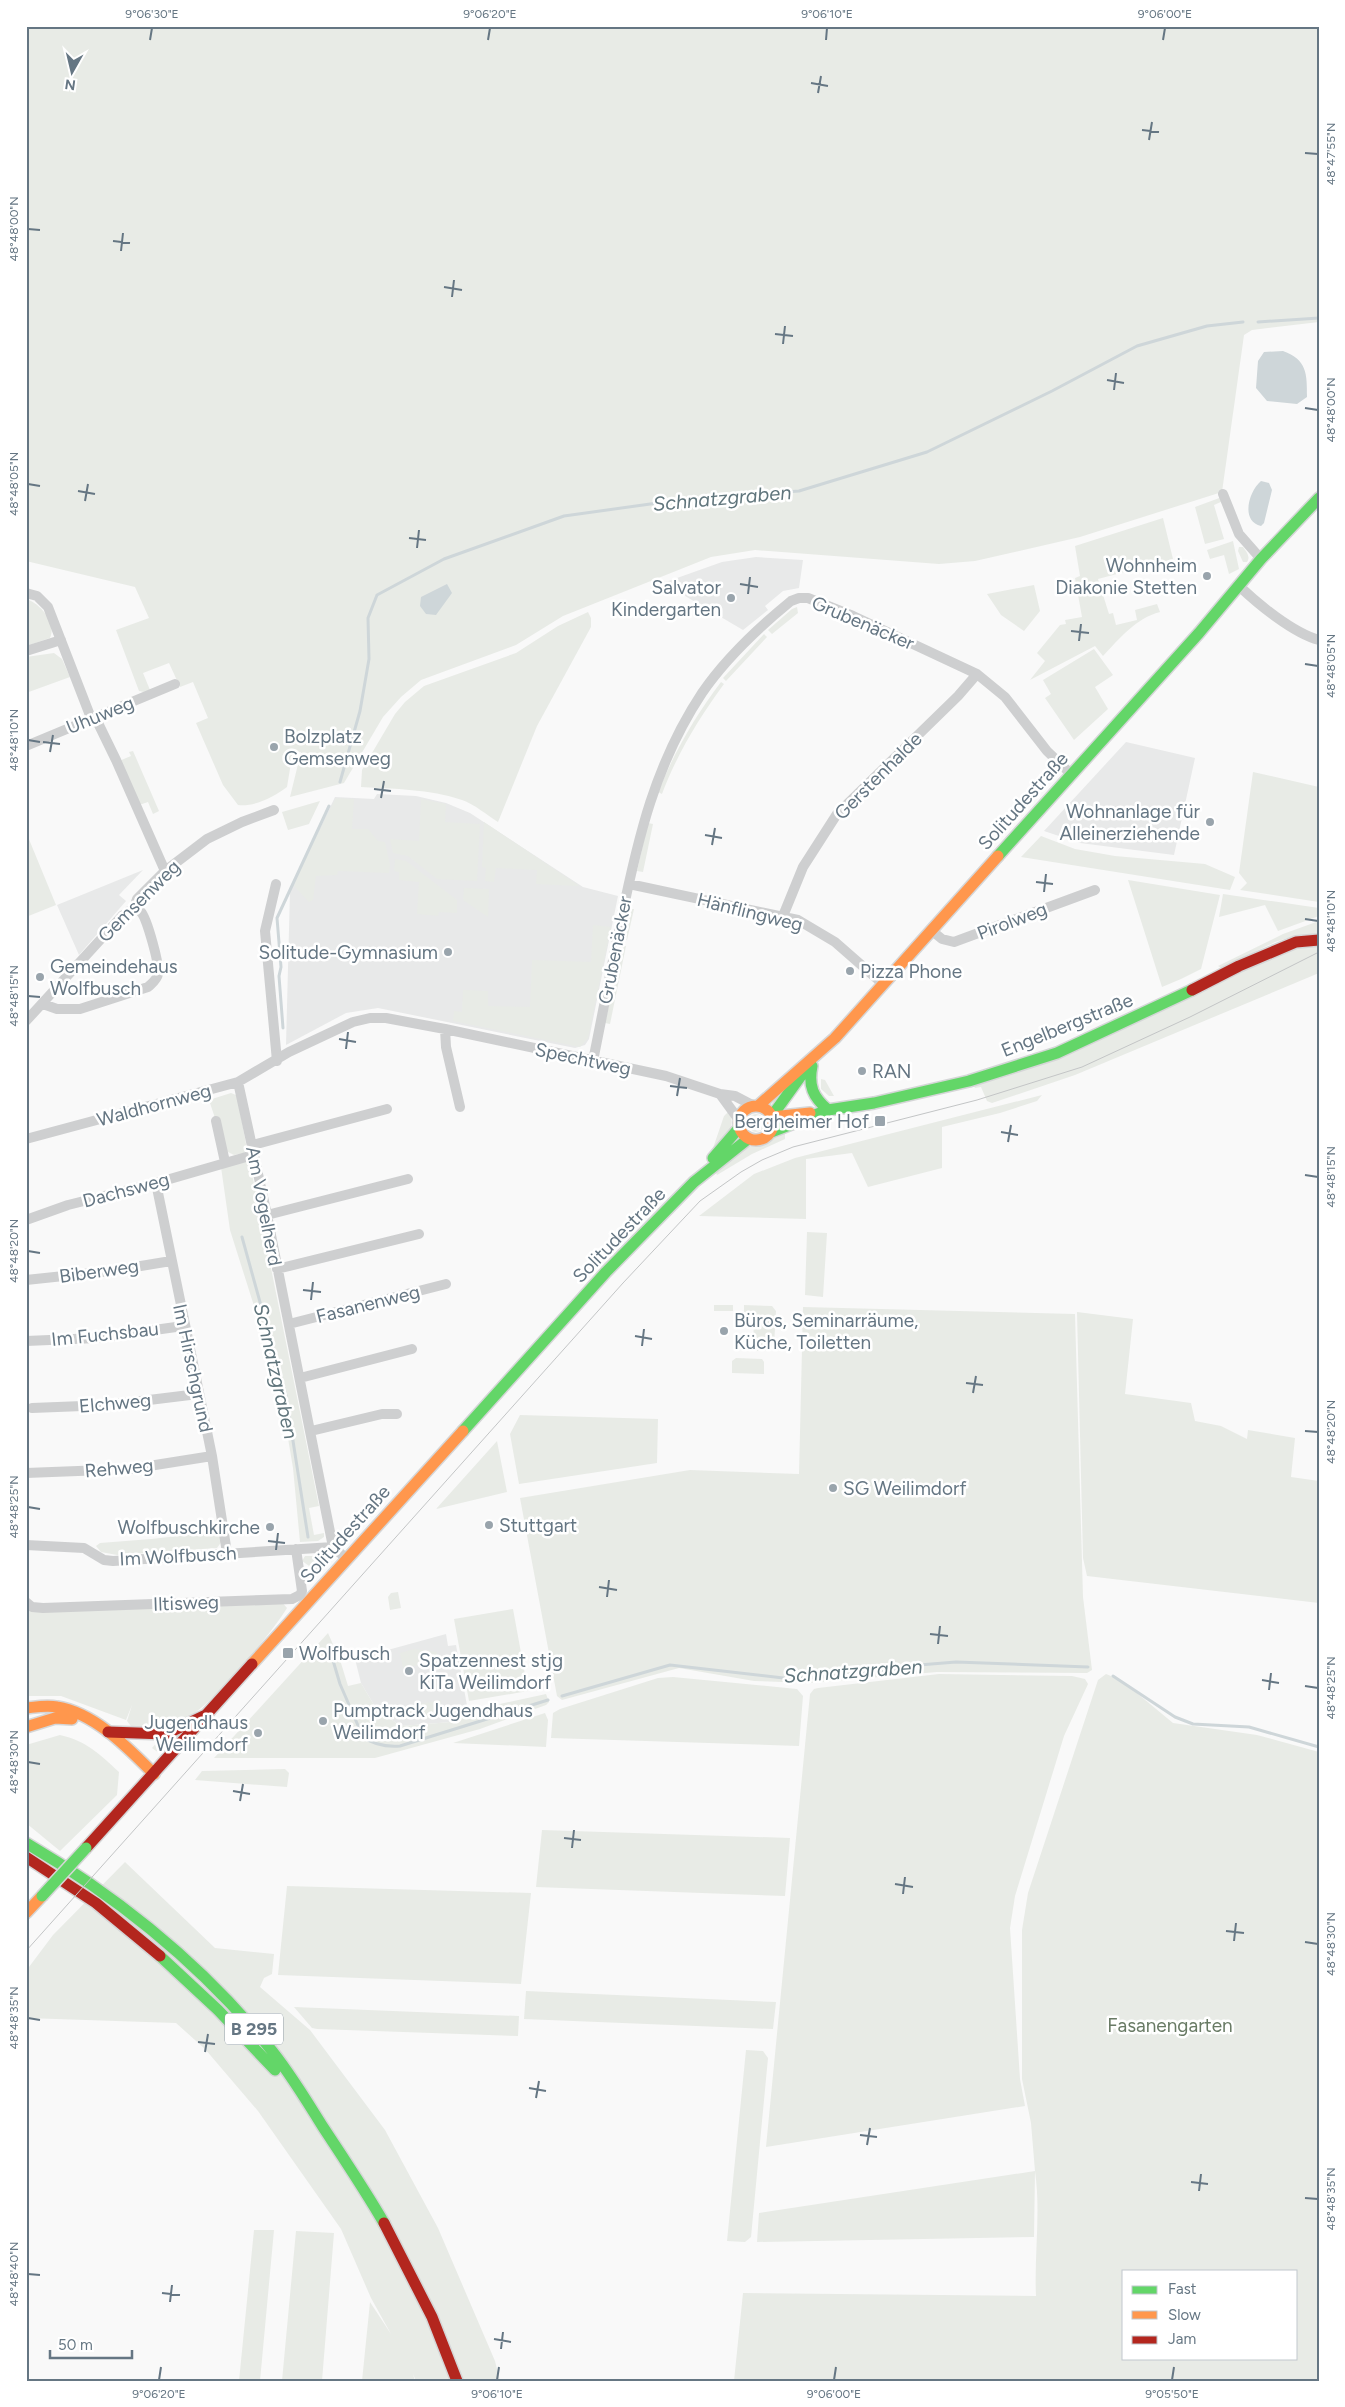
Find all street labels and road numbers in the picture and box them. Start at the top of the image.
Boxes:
street label: Grubenäcker [808,591,918,655]
street label: Uhuweg [63,691,137,739]
street label: Gerstenhalde [829,727,927,825]
street label: Solitudestraße [973,747,1073,855]
street label: Gemsenweg [93,855,185,947]
street label: Hänflingweg [695,888,805,936]
street label: Grubenäcker [593,894,637,1006]
street label: Pirolweg [974,897,1050,945]
street label: Engelbergstraße [998,988,1136,1062]
street label: Spechtweg [533,1038,633,1080]
street label: Waldhornweg [94,1079,214,1131]
street label: Am Vogelherd [241,1144,287,1268]
street label: Dachsweg [80,1167,172,1213]
street label: Solitudestraße [568,1182,670,1288]
street label: Biberweg [58,1254,140,1288]
street label: Fasanenweg [314,1280,422,1328]
street label: Im Hirschgrund [168,1302,218,1434]
street label: Im Fuchsbau [50,1317,160,1351]
street label: Elchweg [78,1388,152,1418]
street label: Rehweg [84,1454,154,1482]
street label: Solitudestraße [295,1480,395,1588]
street label: Im Wolfbusch [119,1541,237,1571]
street label: Iltisweg [153,1590,219,1616]
road number: B 295 [225,2014,283,2045]

